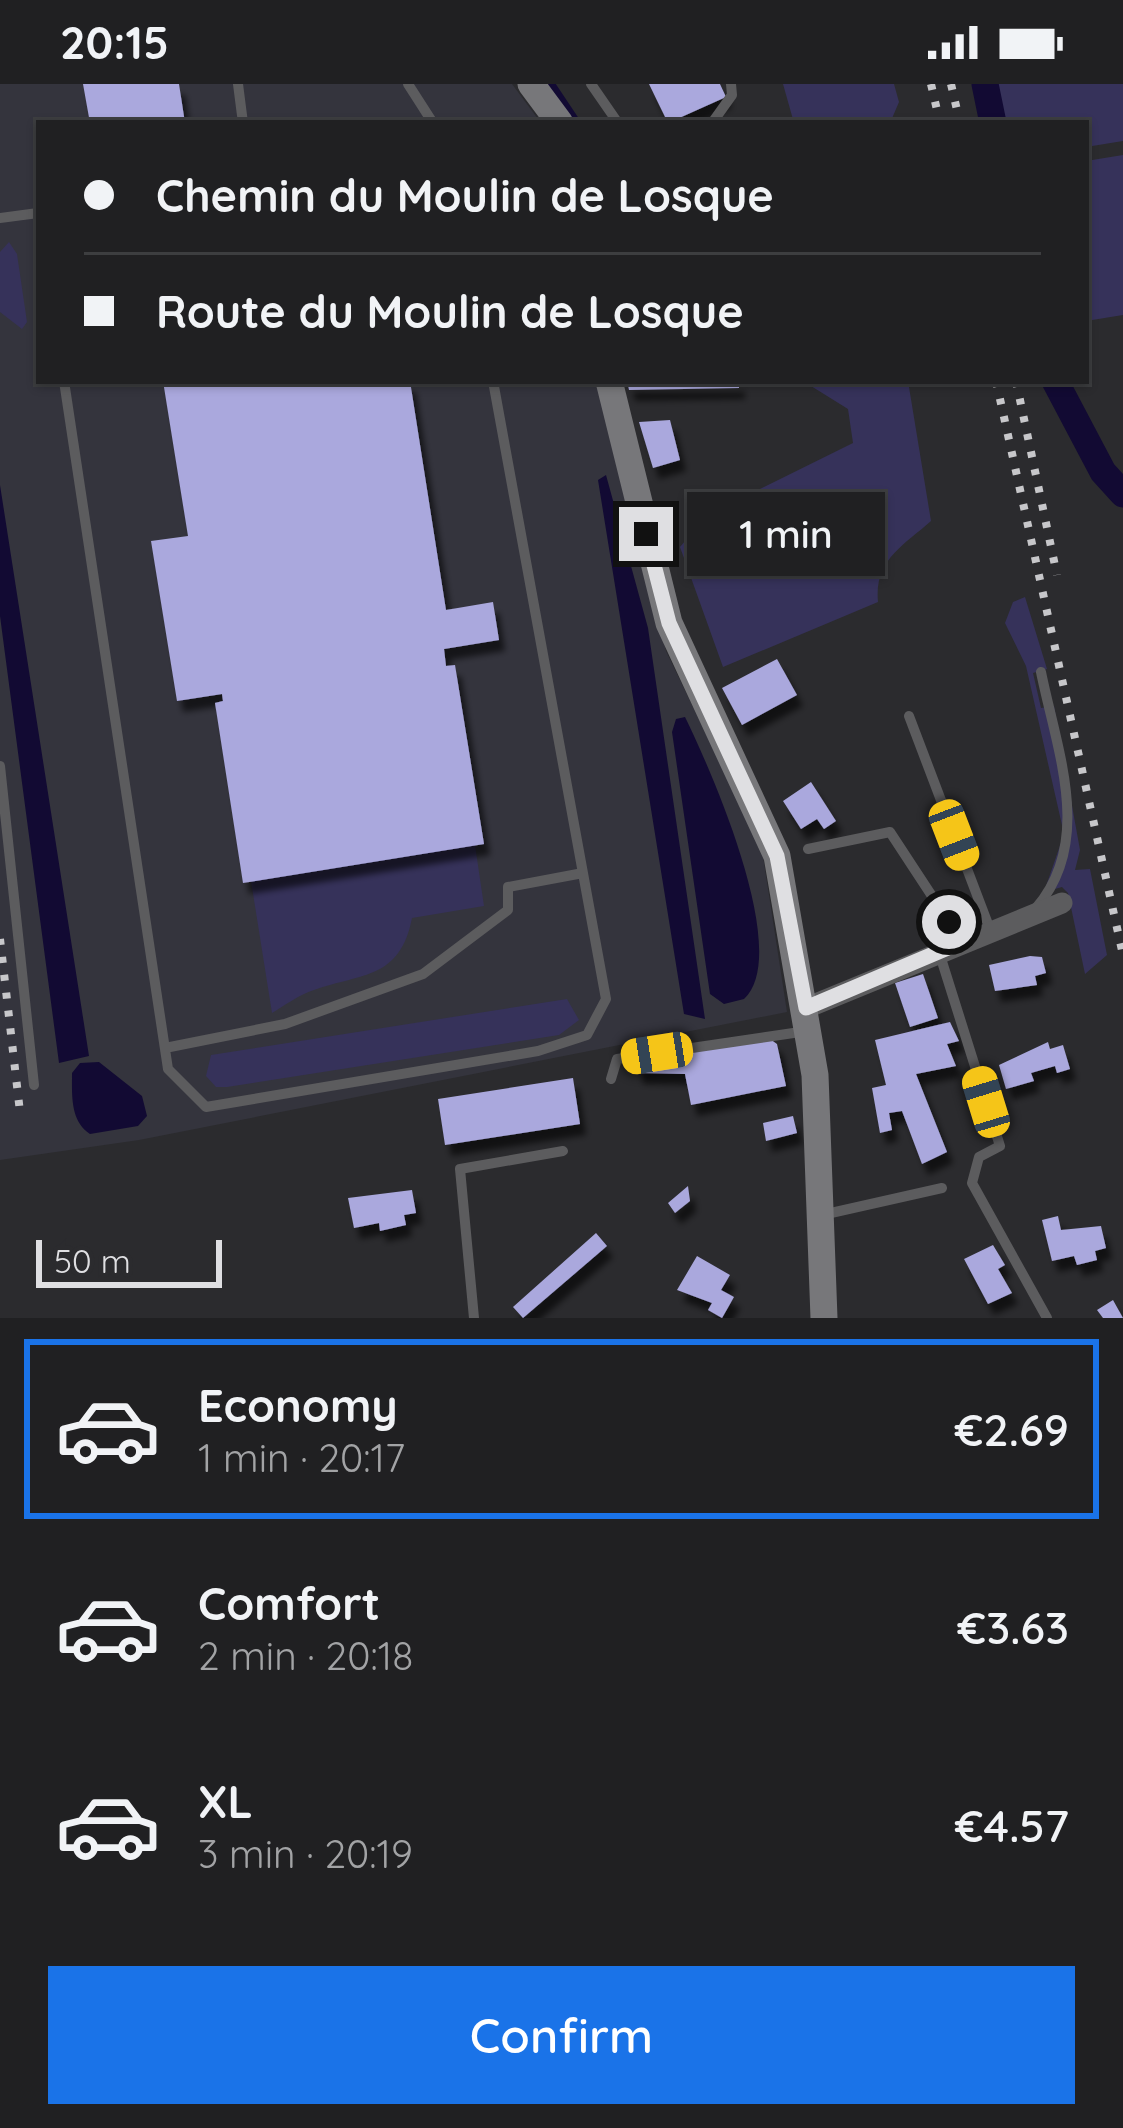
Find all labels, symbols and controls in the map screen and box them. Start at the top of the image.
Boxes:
text: 20:15 [60,14,169,70]
text: Chemin du Moulin de Losque [156,167,774,223]
text: Route du Moulin de Losque [156,283,744,339]
callout: 1 min [688,492,886,576]
route end [619,507,673,561]
text: 1 min [739,509,833,558]
car [924,795,984,875]
route start [922,895,976,949]
car [619,1030,695,1076]
car [958,1062,1014,1142]
scale bar [36,1234,222,1287]
text: 50 m [54,1240,131,1281]
icon: car [54,1375,162,1483]
text: Economy [198,1377,398,1433]
text: €2.69 [954,1401,1069,1457]
text: 1 min · 20:17 [198,1433,405,1482]
icon: car [54,1573,162,1681]
text: Comfort [198,1575,380,1631]
text: €3.63 [957,1599,1069,1655]
text: 2 min · 20:18 [198,1631,413,1680]
icon: car [54,1771,162,1879]
text: XL [198,1773,253,1829]
text: €4.57 [955,1797,1069,1853]
text: 3 min · 20:19 [198,1829,413,1878]
button: Confirm [48,1966,1075,2104]

